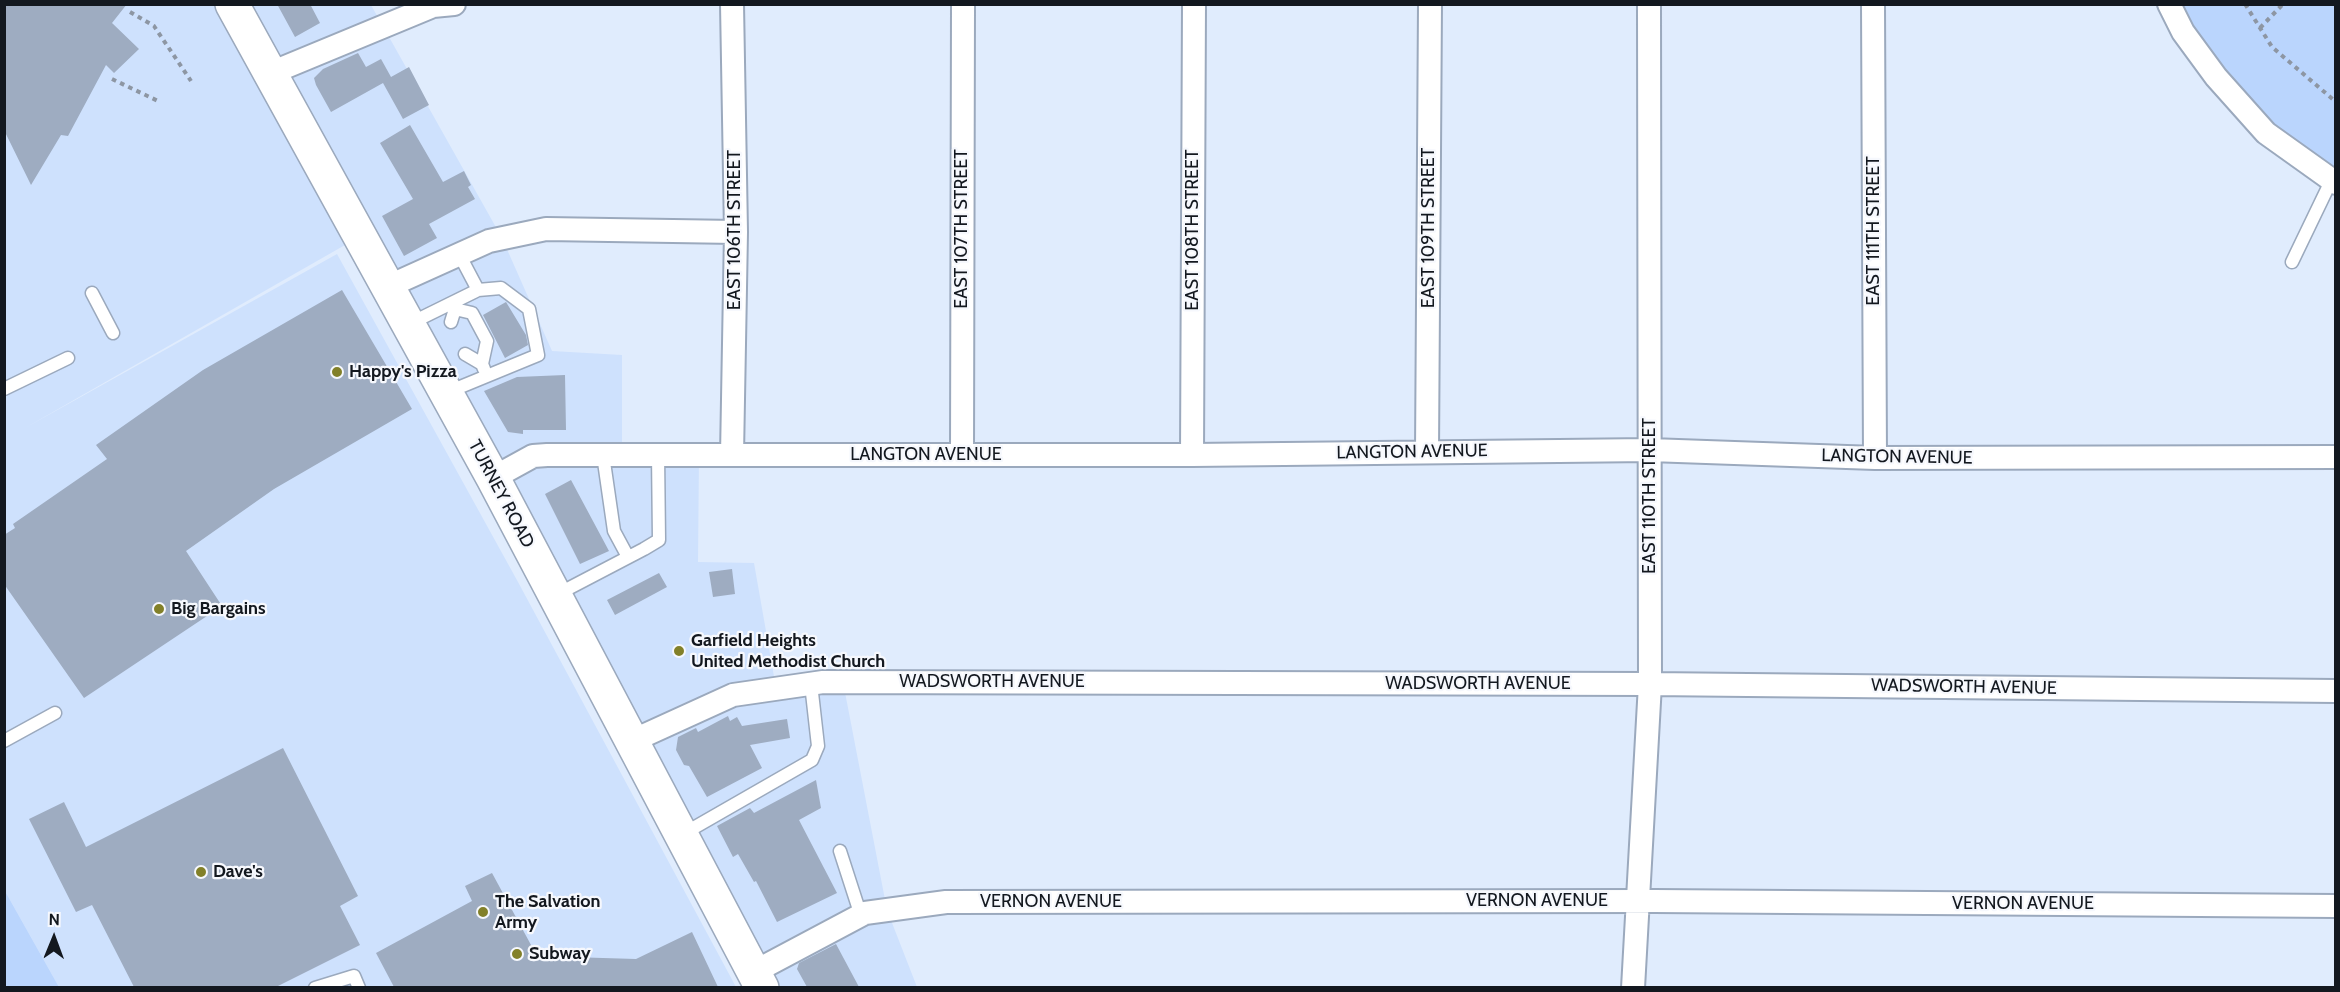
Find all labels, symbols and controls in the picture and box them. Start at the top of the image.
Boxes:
street label: EAST 109TH STREET [1418,148,1440,308]
street label: EAST 107TH STREET [951,149,973,309]
street label: EAST 108TH STREET [1182,149,1204,311]
street label: EAST 106TH STREET [724,150,746,310]
street label: EAST 111TH STREET [1863,156,1885,306]
place label: Happy's Pizza [349,361,457,383]
marker: Happy's Pizza [330,365,344,379]
street label: EAST 110TH STREET [1639,418,1661,574]
street label: TURNEY ROAD [464,436,538,552]
street label: LANGTON AVENUE [1336,440,1488,464]
street label: LANGTON AVENUE [850,444,1002,466]
street label: LANGTON AVENUE [1821,445,1973,469]
place label: Big Bargains [171,598,265,620]
marker: Big Bargains [152,602,166,616]
place label: Garfield Heights United Methodist Church [691,630,885,672]
marker: Garfield Heights United Methodist Church [672,644,686,658]
street label: WADSWORTH AVENUE [899,671,1085,693]
street label: WADSWORTH AVENUE [1385,673,1571,695]
street label: WADSWORTH AVENUE [1871,675,2057,699]
place label: Dave's [213,861,263,883]
marker: Dave's [194,865,208,879]
street label: VERNON AVENUE [1466,890,1608,912]
place label: The Salvation Army [495,891,601,934]
street label: VERNON AVENUE [980,891,1122,913]
street label: VERNON AVENUE [1952,893,2094,915]
marker: The Salvation Army [476,905,490,919]
north arrow [24,908,84,968]
text: N [49,910,60,929]
place label: Subway [529,943,591,965]
marker: Subway [510,947,524,961]

